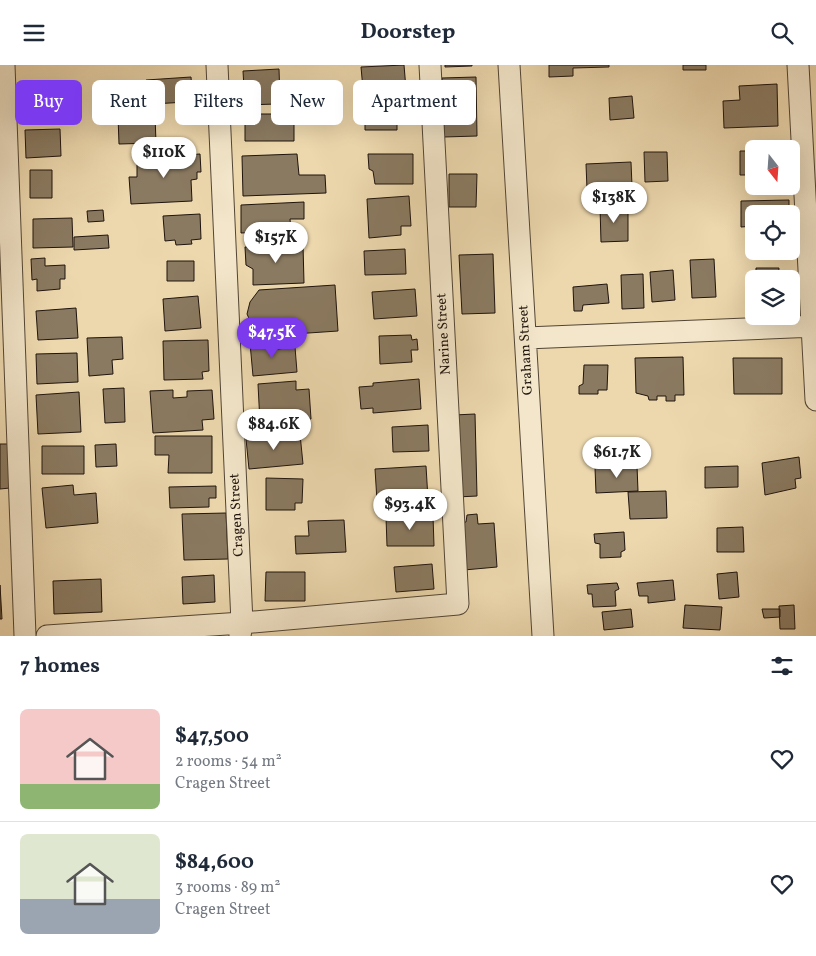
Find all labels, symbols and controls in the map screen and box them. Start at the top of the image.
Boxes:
text: Doorstep [361,17,455,48]
icon: menu [20,19,48,47]
icon: search [768,19,796,47]
chip: Buy [15,80,82,125]
chip: Rent [92,80,165,125]
chip: Filters [175,80,261,125]
chip: New [271,80,343,125]
chip: Apartment [353,80,476,125]
pin: $110K [129,137,199,179]
north arrow [745,140,800,195]
map controls [745,140,800,325]
text: $110K [142,142,186,164]
pin: $138K [579,181,649,224]
text: $138K [592,187,636,209]
button: locate [745,205,800,260]
pin: $157K [241,221,311,264]
text: $157K [255,227,297,249]
button: layers [745,270,800,325]
street label: Narine Street [432,293,456,375]
street label: Graham Street [514,304,538,396]
pin: $47.5K [231,317,313,359]
text: $47.5K [248,322,296,344]
pin: $84.6K [233,409,315,451]
text: $84.6K [248,414,300,436]
pin: $61.7K [576,437,658,479]
text: $61.7K [593,442,641,464]
street label: Cragen Street [225,473,249,557]
pin: $93.4K [369,489,451,531]
text: $93.4K [384,494,436,516]
text: 7 homes [20,652,100,681]
icon: filters [768,652,796,680]
text: $47,500 [175,722,249,751]
icon: home [60,729,120,789]
icon: heart [768,745,796,773]
text: 2 rooms · 54 m² [175,751,282,773]
text: Cragen Street [175,773,271,795]
text: $84,600 [175,848,254,877]
icon: home [60,854,120,914]
icon: heart [768,870,796,898]
text: 3 rooms · 89 m² [175,877,280,899]
text: Cragen Street [175,899,271,921]

